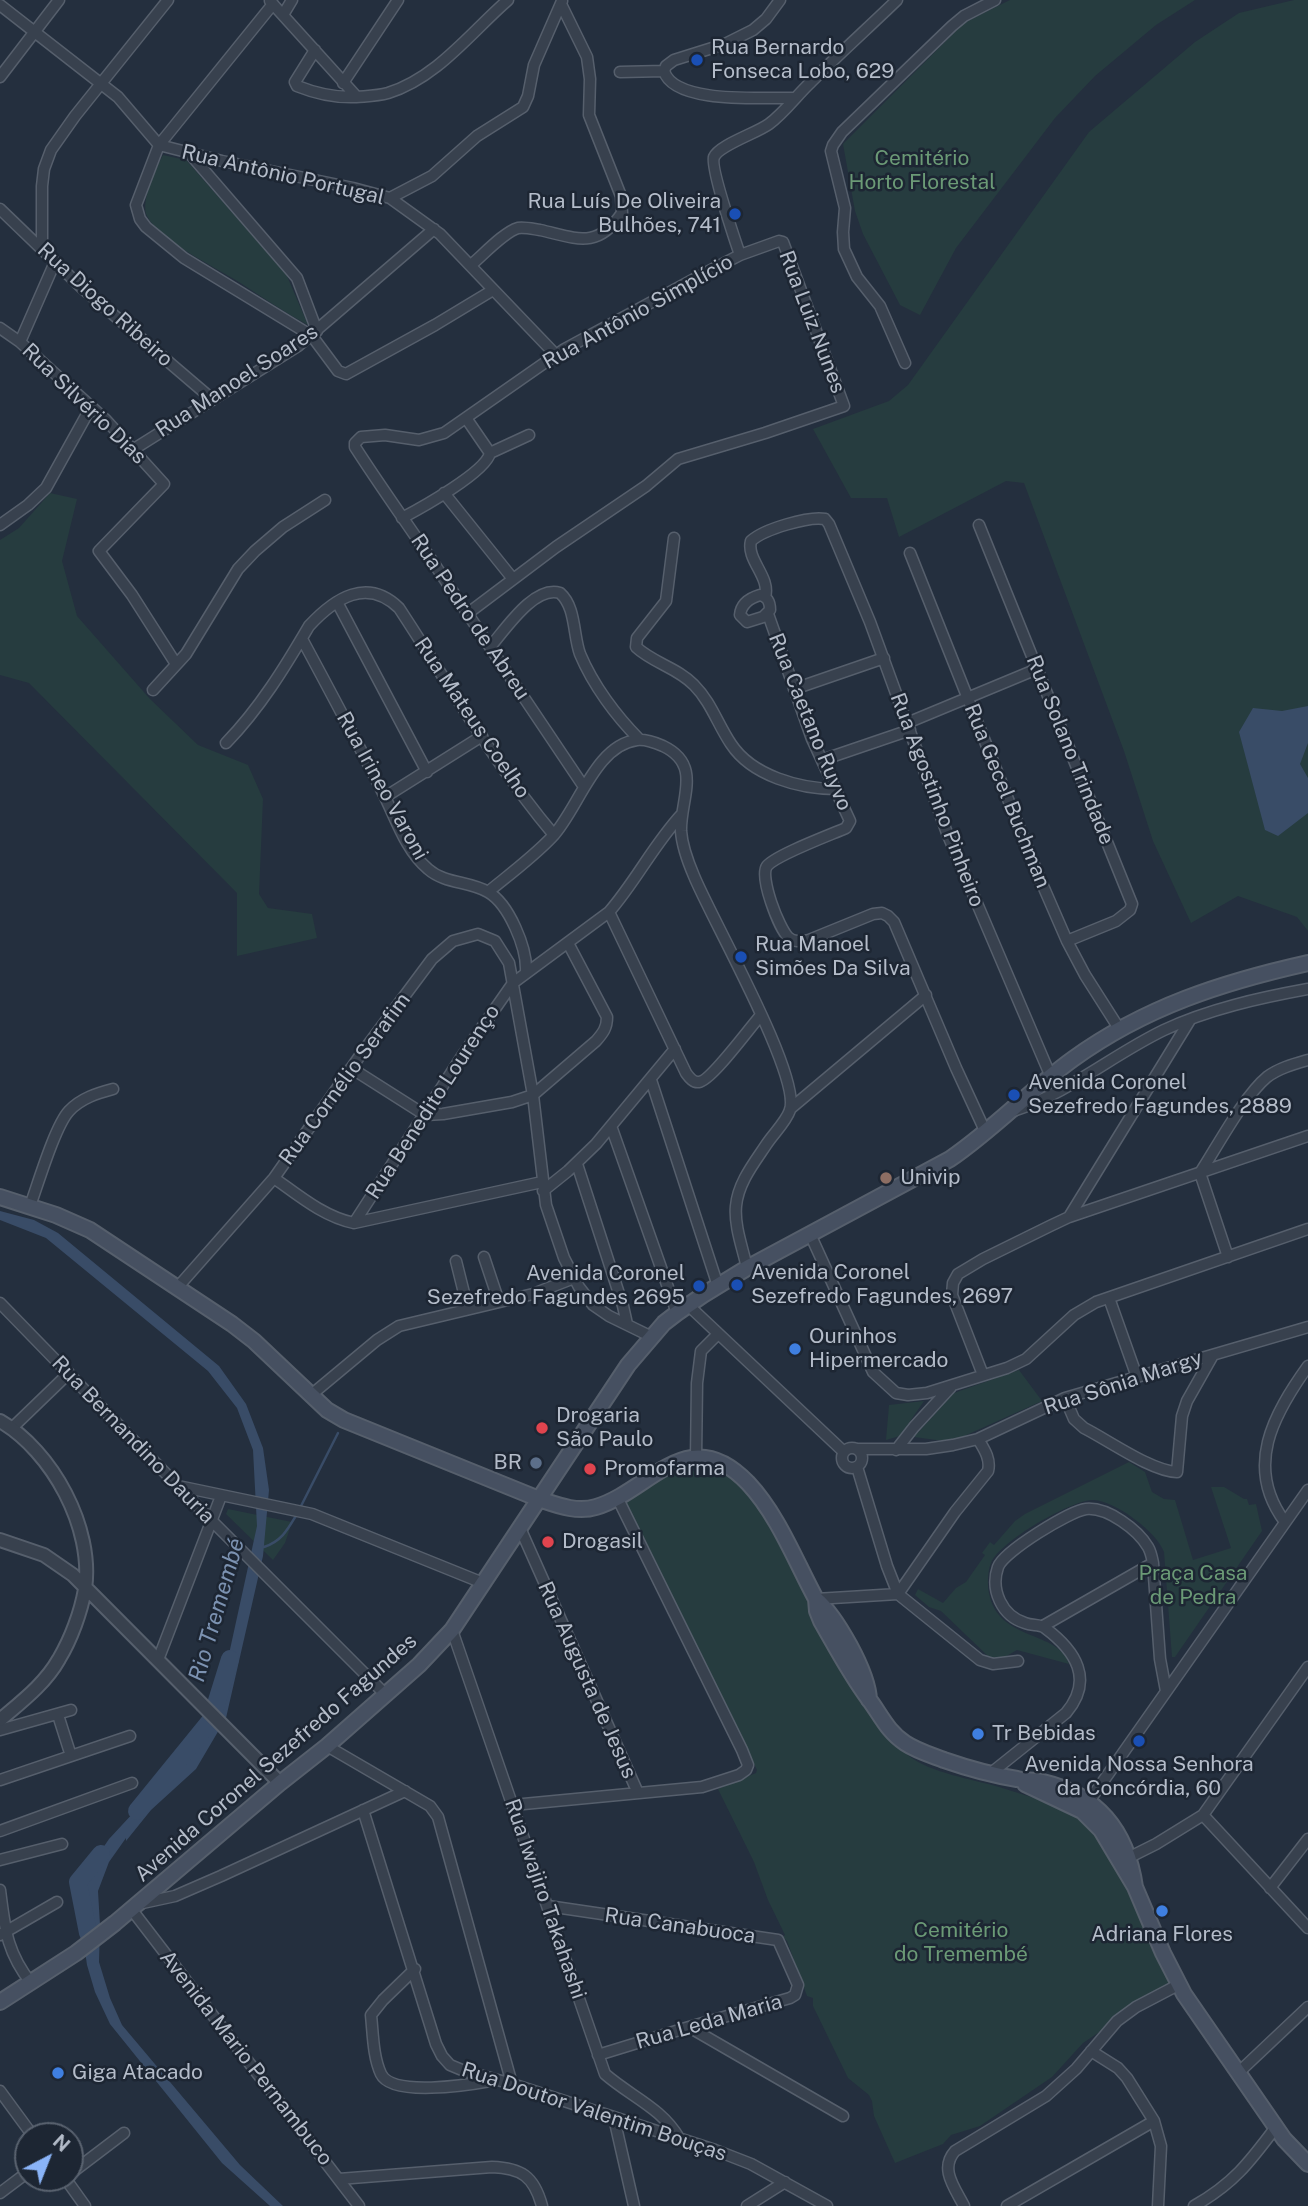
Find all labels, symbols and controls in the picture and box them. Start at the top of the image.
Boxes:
place label: Rua Bernardo Fonseca Lobo, 629 [711,35,894,85]
marker: Rua Bernardo Fonseca Lobo, 629 [689,52,705,68]
street label: Rua Antônio Portugal [179,139,387,211]
park label: Cemitério Horto Florestal [848,146,996,196]
place label: Rua Luís De Oliveira Bulhões, 741 [527,189,721,239]
marker: Rua Luís De Oliveira Bulhões, 741 [727,206,743,222]
street label: Rua Diogo Ribeiro [32,238,178,372]
street label: Rua Luiz Nunes [773,247,851,397]
street label: Rua Antônio Simplício [539,249,737,375]
street label: Rua Manoel Soares [151,319,323,443]
street label: Rua Silvério Dias [17,338,151,470]
street label: Rua Pedro de Abreu [405,529,535,705]
street label: Rua Caetano Ruyvo [763,630,857,814]
street label: Rua Mateus Coelho [409,633,535,803]
street label: Rua Solano Trindade [1021,652,1119,848]
street label: Rua Agostinho Pinheiro [885,689,989,911]
street label: Rua Gecel Buchman [959,700,1055,892]
street label: Rua Irineo Varoni [331,708,433,864]
place label: Rua Manoel Simões Da Silva [755,932,911,982]
marker: Rua Manoel Simões Da Silva [733,949,749,965]
street label: Rua Cornélio Serafim [274,988,416,1170]
street label: Rua Benedito Lourenço [361,1000,505,1204]
place label: Avenida Coronel Sezefredo Fagundes, 2889 [1028,1070,1292,1120]
marker: Avenida Coronel Sezefredo Fagundes, 2889 [1006,1087,1022,1103]
place label: Univip [900,1165,960,1191]
marker: Univip [878,1170,894,1186]
place label: Avenida Coronel Sezefredo Fagundes, 2697 [751,1260,1013,1310]
place label: Avenida Coronel Sezefredo Fagundes 2695 [427,1261,685,1311]
marker: Avenida Coronel Sezefredo Fagundes, 2697 [729,1277,745,1293]
marker: Avenida Coronel Sezefredo Fagundes 2695 [691,1278,707,1294]
place label: Ourinhos Hipermercado [809,1324,948,1374]
marker: Ourinhos Hipermercado [787,1341,803,1357]
street label: Rua Sônia Margy [1041,1345,1205,1421]
street label: Rua Bernandino Dauria [46,1351,220,1529]
place label: Drogaria São Paulo [556,1403,653,1453]
marker: Drogaria São Paulo [534,1420,550,1436]
place label: BR [494,1450,522,1476]
marker: BR [528,1455,544,1471]
place label: Promofarma [604,1456,725,1482]
marker: Promofarma [582,1461,598,1477]
place label: Drogasil [562,1529,643,1555]
marker: Drogasil [540,1534,556,1550]
water label: Rio Tremembé [183,1535,251,1685]
park label: Praça Casa de Pedra [1139,1561,1247,1611]
street label: Rua Augusta de Jesus [532,1578,642,1782]
street label: Avenida Coronel Sezefredo Fagundes [130,1629,422,1887]
place label: Tr Bebidas [992,1721,1096,1747]
marker: Tr Bebidas [970,1726,986,1742]
marker: Avenida Nossa Senhora da Concórdia, 60 [1131,1733,1147,1749]
place label: Avenida Nossa Senhora da Concórdia, 60 [1024,1752,1254,1802]
street label: Rua Iwajiro Takahashi [499,1796,591,2002]
street label: Rua Canabuoca [603,1903,757,1949]
marker: Adriana Flores [1154,1903,1170,1919]
park label: Cemitério do Tremembé [894,1918,1028,1968]
place label: Adriana Flores [1091,1922,1233,1948]
street label: Avenida Mario Pernambuco [154,1945,338,2171]
street label: Rua Leda Maria [633,1989,785,2055]
street label: Rua Doutor Valentim Bouças [458,2057,730,2167]
place label: Giga Atacado [72,2060,203,2086]
marker: Giga Atacado [50,2065,66,2081]
north arrow [14,2122,84,2192]
text: N [49,2130,75,2156]

